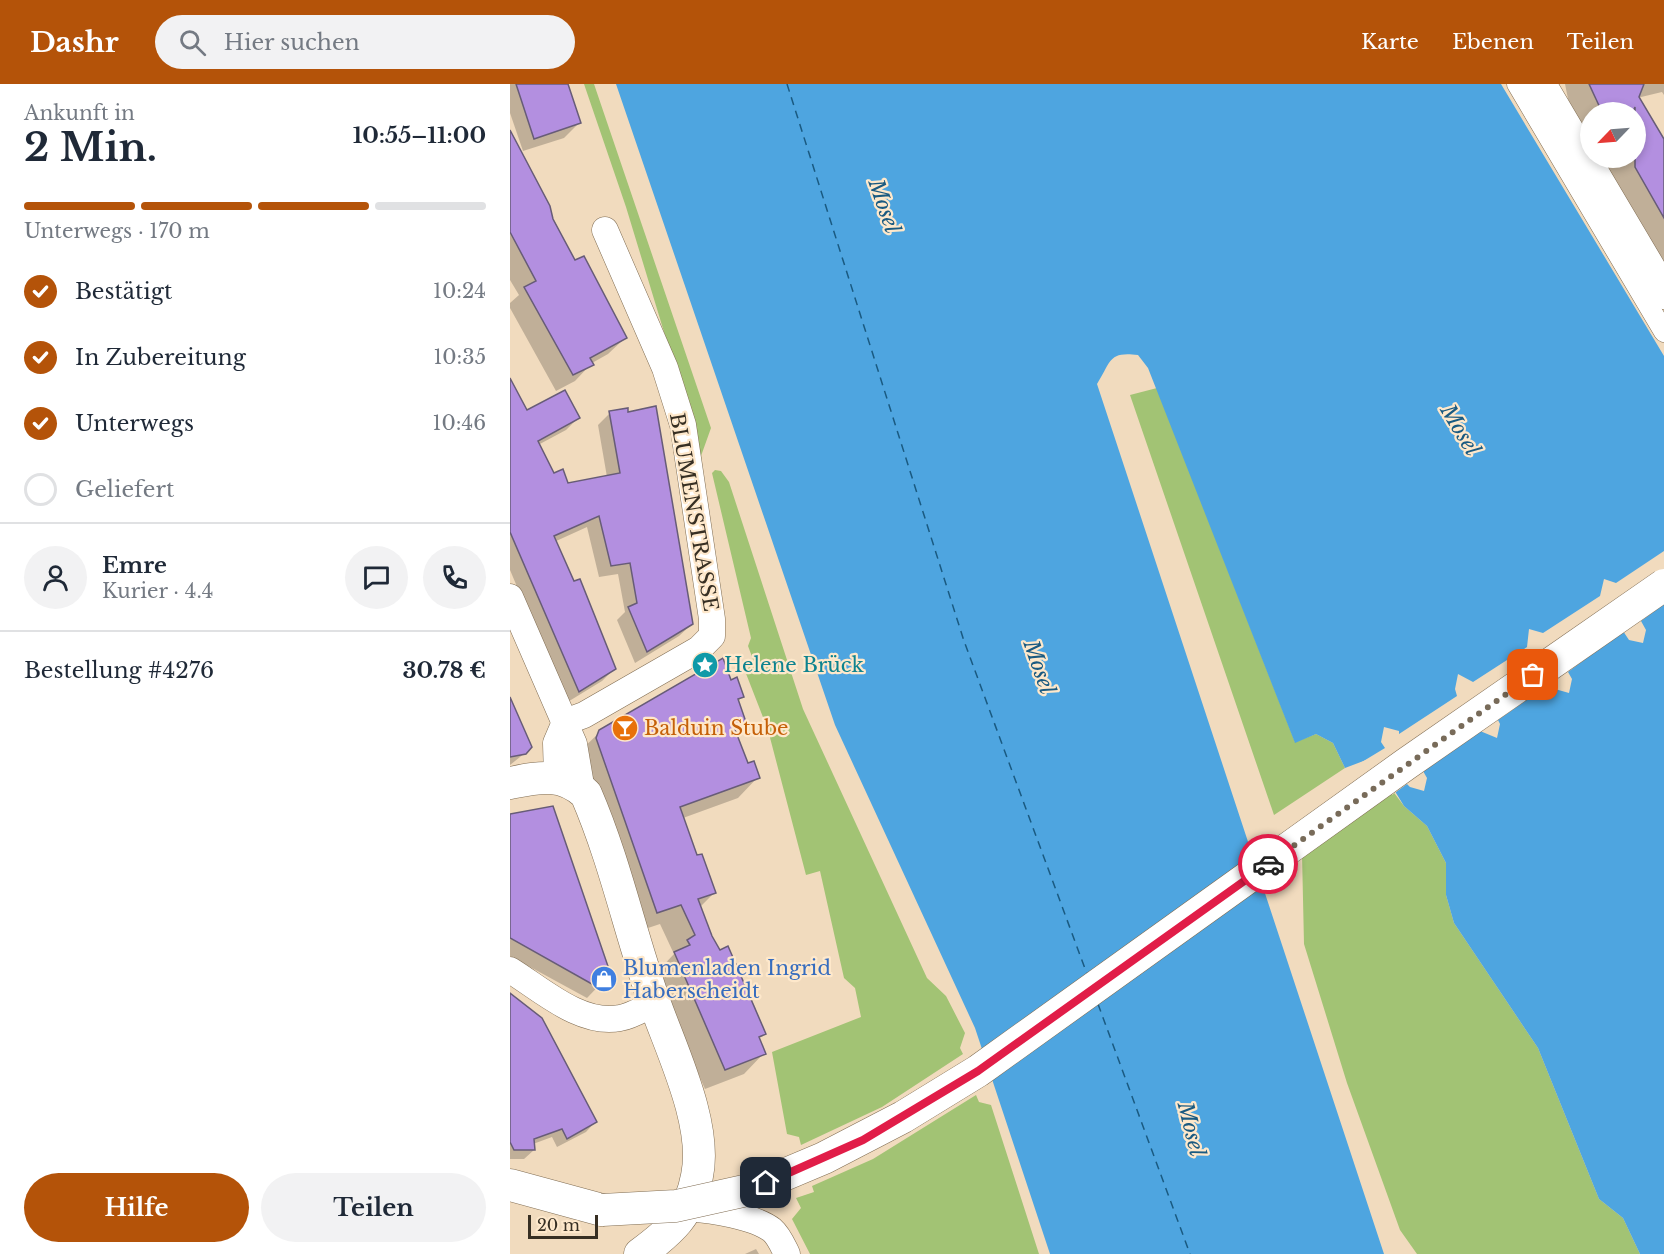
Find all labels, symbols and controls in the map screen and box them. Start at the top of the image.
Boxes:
search box [155,15,575,69]
text: Dashr [30,25,119,60]
icon: search [176,26,209,59]
text: Hier suchen [224,29,360,56]
text: Karte [1361,29,1419,55]
text: Ebenen [1452,29,1534,55]
text: Teilen [1567,29,1634,55]
text: Ankunft in [24,101,135,125]
north arrow [1580,102,1646,168]
map controls [1580,102,1646,168]
text: 10:55–11:00 [353,122,486,149]
text: 2 Min. [24,123,157,172]
water label: Mosel [862,174,905,237]
text: Unterwegs · 170 m [24,219,210,243]
icon: check [24,275,57,308]
text: Bestätigt [75,278,172,305]
text: 10:24 [433,279,486,303]
icon: check [24,341,57,374]
text: In Zubereitung [75,344,246,371]
text: 10:35 [433,345,486,369]
water label: Mosel [1434,399,1486,461]
icon: check [24,407,57,440]
text: Unterwegs [75,410,194,437]
text: 10:46 [433,411,486,435]
street label: BLUMENSTRASSE [665,411,723,613]
text: Geliefert [75,476,174,503]
button: person [24,546,87,609]
button: chat [345,546,408,609]
button: phone [423,546,486,609]
text: Emre [102,552,167,579]
text: Kurier · 4.4 [102,579,213,603]
water label: Mosel [1017,635,1060,698]
pin [1507,649,1558,700]
place icon: Helene Brück [690,650,720,680]
place label: Helene Brück [724,653,864,677]
text: Bestellung #4276 [24,657,214,684]
text: 30.78 € [402,657,486,684]
icon: bag [1516,658,1549,691]
bar icon: Balduin Stube [610,713,640,743]
place label: Balduin Stube [644,716,788,740]
courier [1238,834,1298,894]
icon: car [1252,848,1285,881]
place label: Blumenladen Ingrid Haberscheidt [623,956,831,1003]
shop icon: Blumenladen Ingrid Haberscheidt [589,964,619,994]
water label: Mosel [1171,1098,1210,1160]
pin [740,1157,791,1208]
icon: home [749,1166,782,1199]
button: Hilfe [24,1173,249,1242]
button: Teilen [261,1173,486,1242]
scale bar [528,1212,598,1240]
text: 20 m [537,1215,580,1235]

